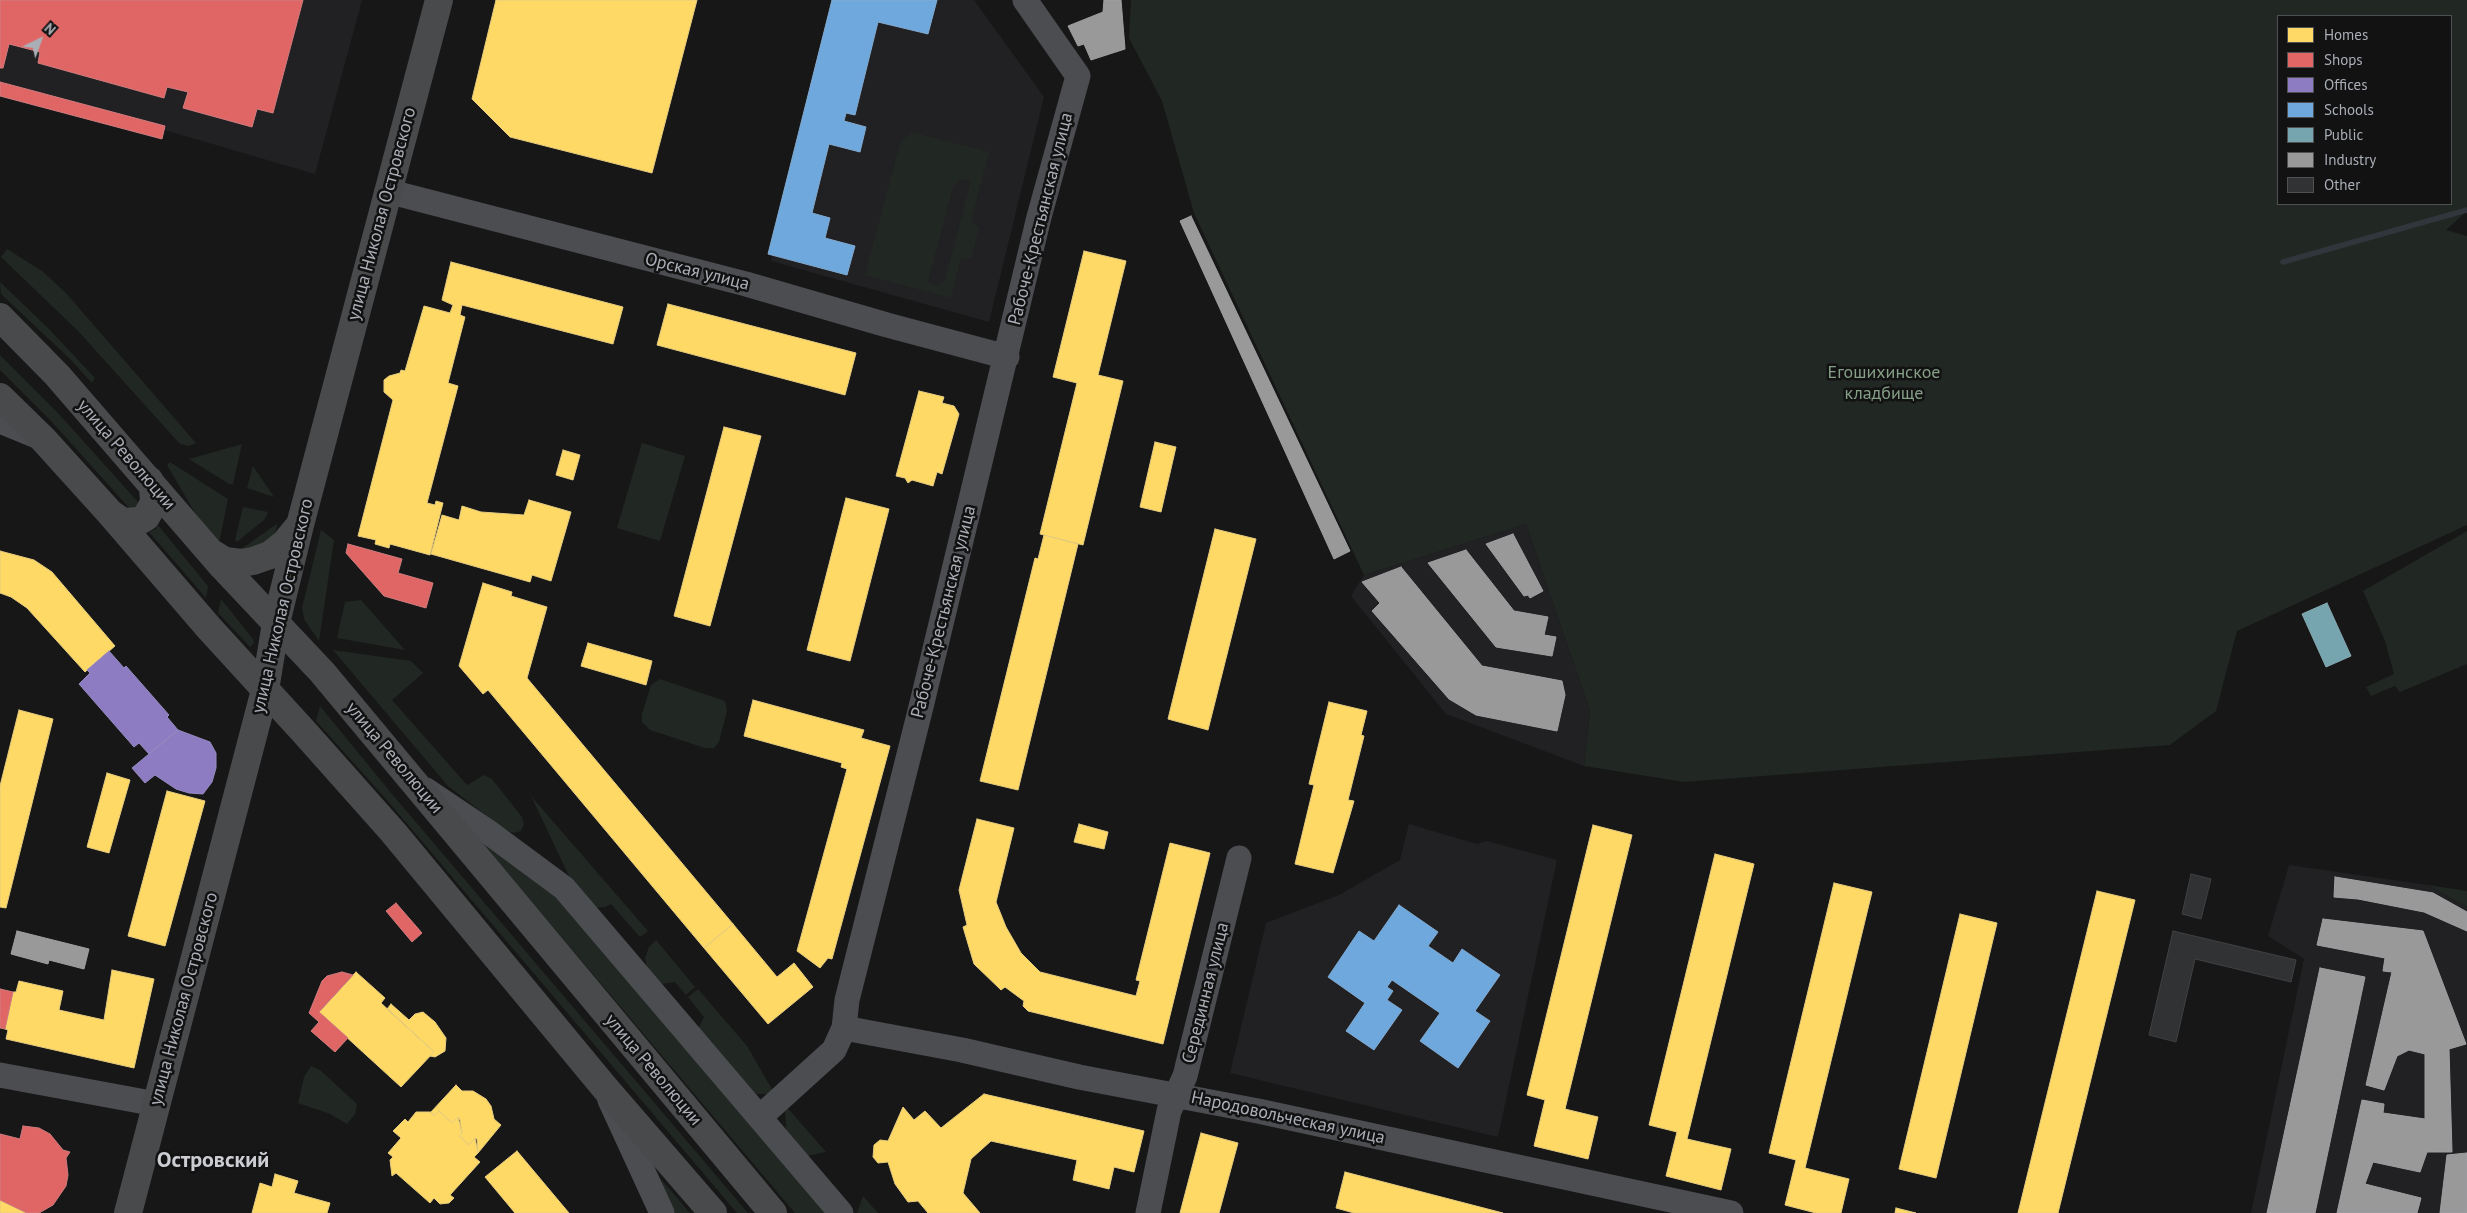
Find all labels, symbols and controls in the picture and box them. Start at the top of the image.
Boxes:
north arrow [15,15,65,65]
legend [2277,15,2452,205]
text: N [41,19,59,39]
text: Homes [2324,25,2368,44]
text: Shops [2324,50,2363,69]
text: Offices [2324,75,2368,94]
text: Schools [2324,100,2374,119]
street label: улица Николая Островского [343,105,421,323]
street label: Рабоче-Крестьянская улица [1004,111,1078,327]
text: Public [2324,125,2363,144]
text: Industry [2324,150,2376,169]
text: Other [2324,175,2360,194]
street label: Орская улица [643,249,751,295]
park label: Егошихинское кладбище [1828,362,1940,404]
street label: улица Революции [72,395,180,515]
street label: улица Николая Островского [248,497,318,715]
street label: Рабоче-Крестьянская улица [907,504,981,720]
street label: улица Революции [341,698,447,818]
street label: улица Николая Островского [145,890,223,1108]
street label: Серединная улица [1178,920,1234,1066]
street label: улица Революции [600,1010,706,1130]
street label: Народовольческая улица [1189,1087,1387,1149]
district label: Островский [157,1148,269,1174]

